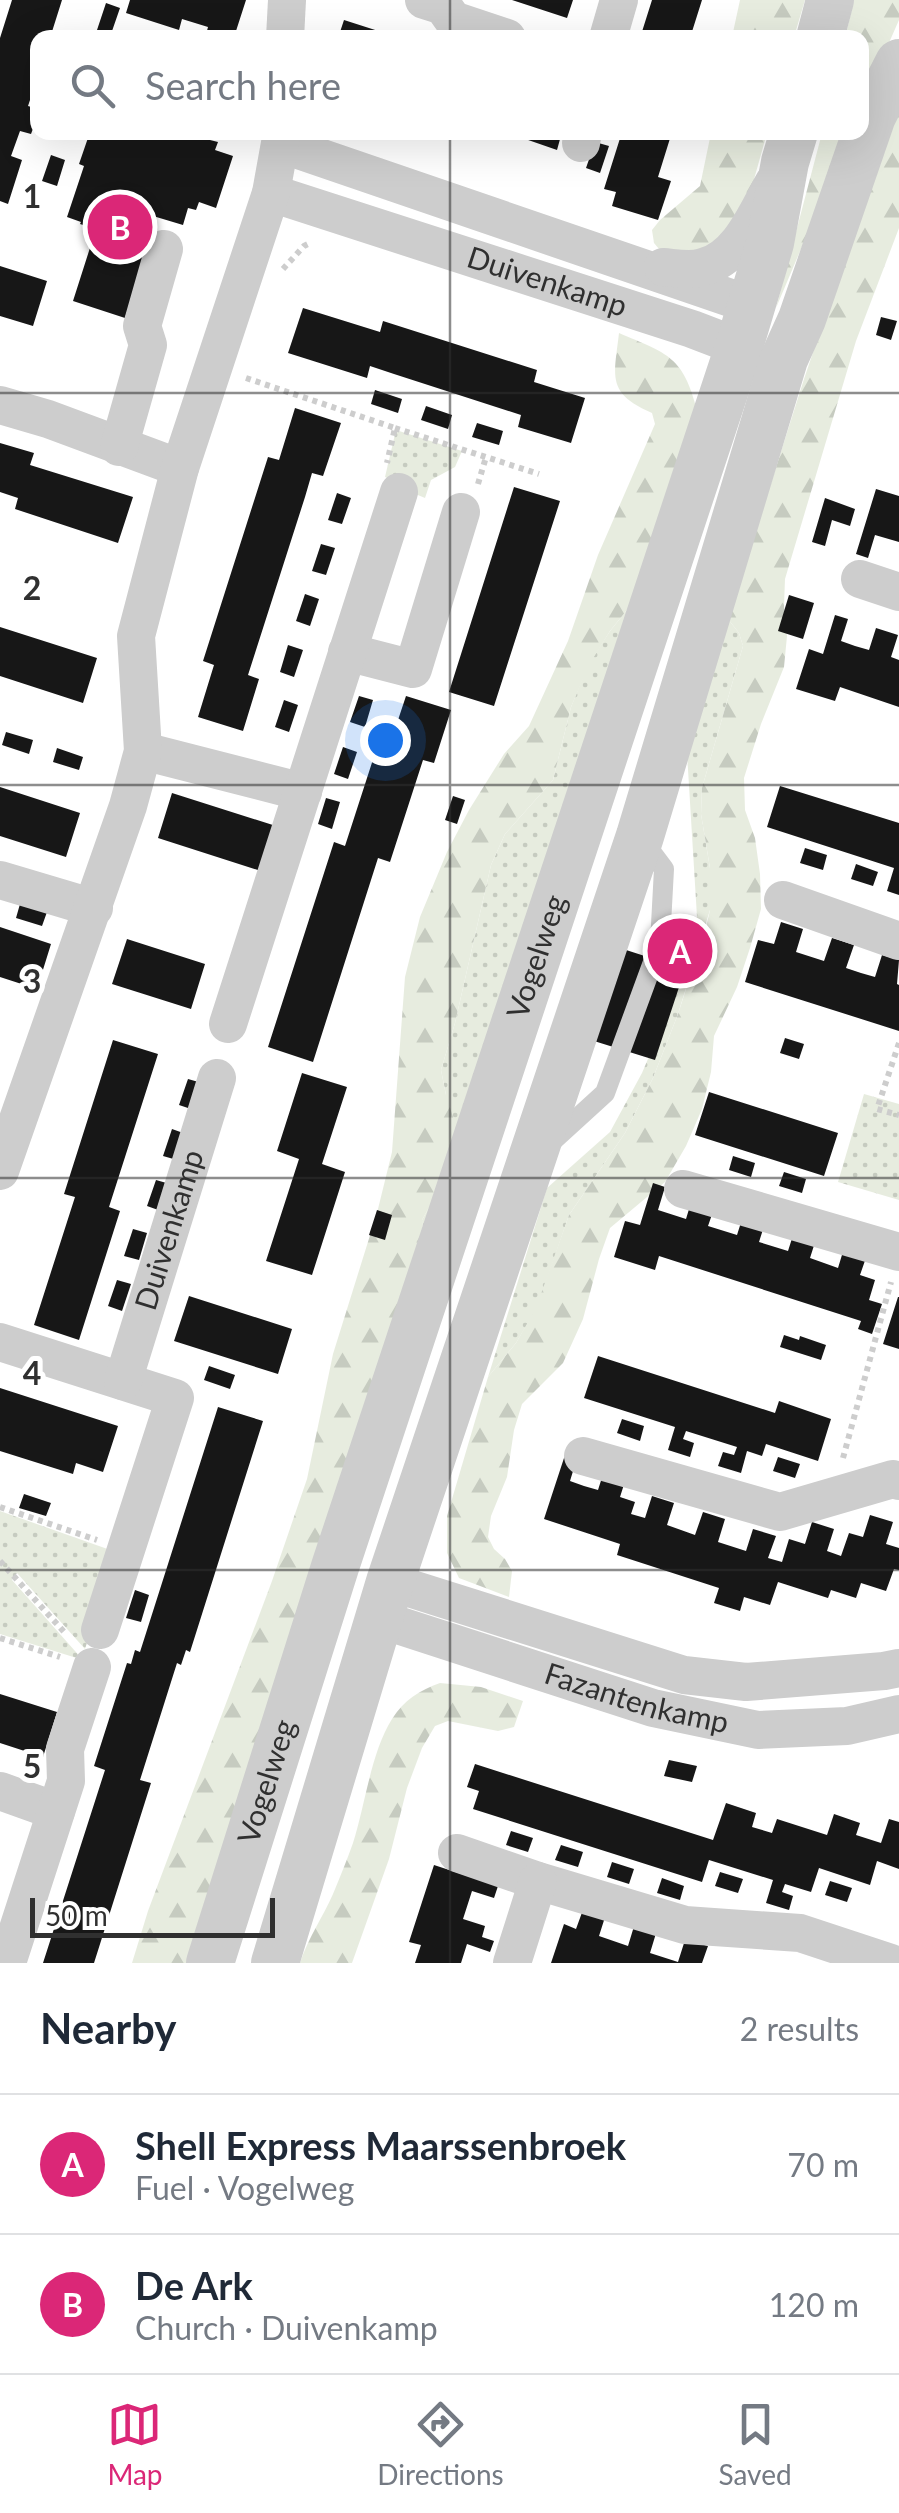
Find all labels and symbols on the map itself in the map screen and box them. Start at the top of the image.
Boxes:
text: 1 [23,176,41,215]
pin: B [88,190,152,264]
street label: Duivenkamp [463,238,632,323]
text: 2 [23,568,41,607]
your location [360,715,411,766]
street label: Vogelweg [498,890,572,1023]
pin: A [648,914,712,988]
text: 3 [23,961,41,1000]
street label: Duivenkamp [126,1145,210,1314]
text: 4 [23,1353,41,1392]
street label: Fazantenkamp [541,1654,732,1739]
street label: Vogelweg [229,1715,302,1848]
text: 5 [23,1746,41,1785]
scale bar [30,1893,275,1938]

